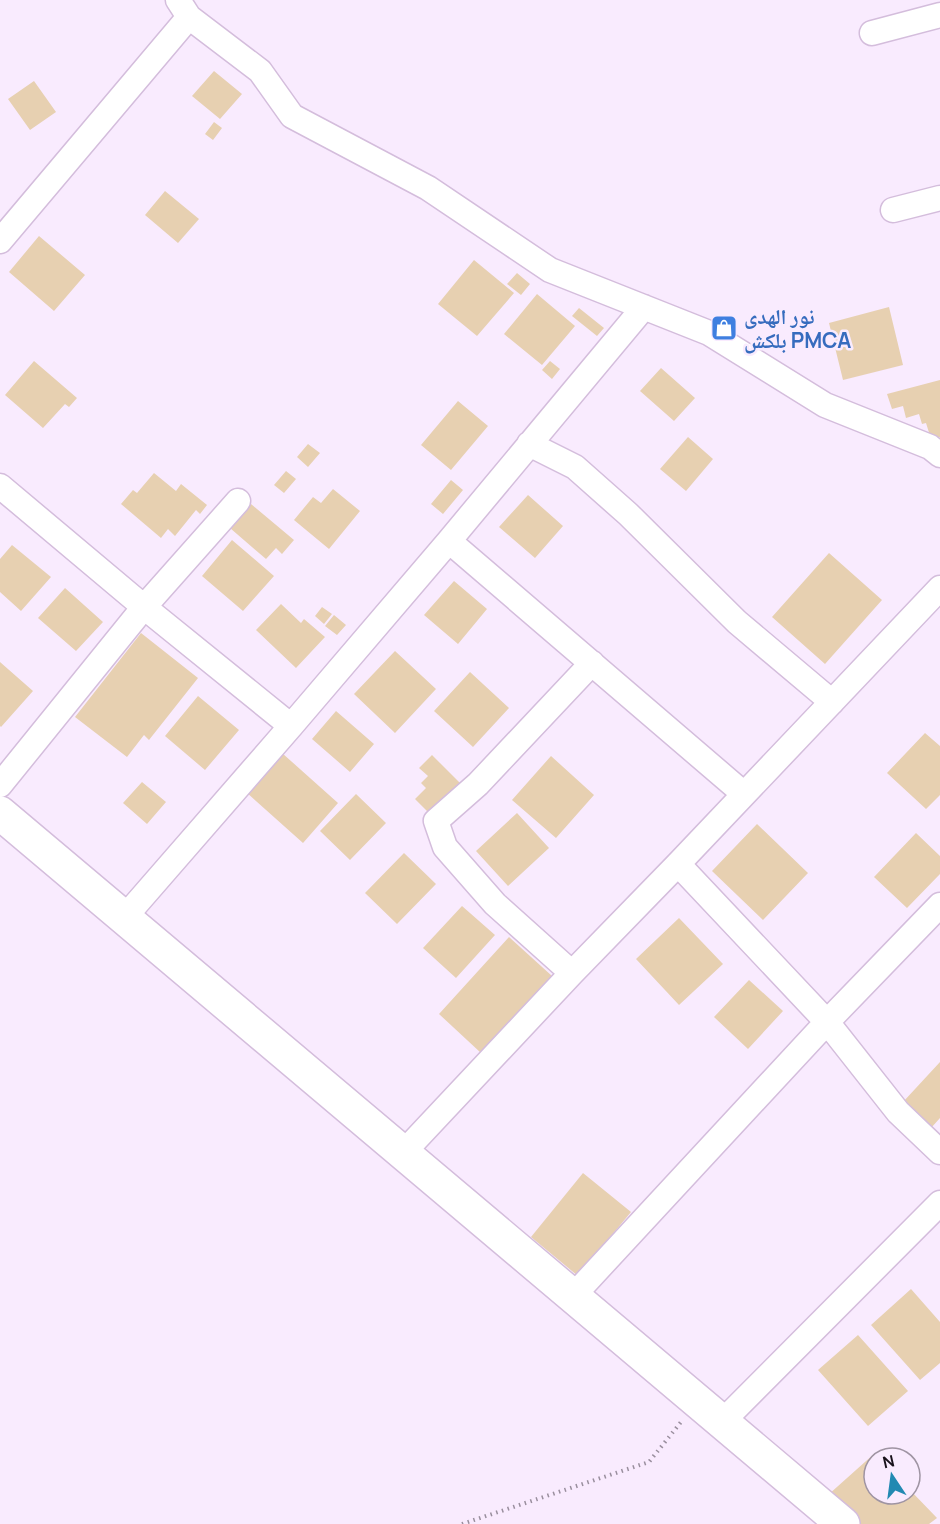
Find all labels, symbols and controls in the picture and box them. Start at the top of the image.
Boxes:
place label: نور الهدى بلكش PMCA [744,302,851,354]
shop icon: نور الهدى بلكش PMCA [709,313,739,343]
north arrow [862,1446,922,1506]
text: N [881,1449,897,1473]

